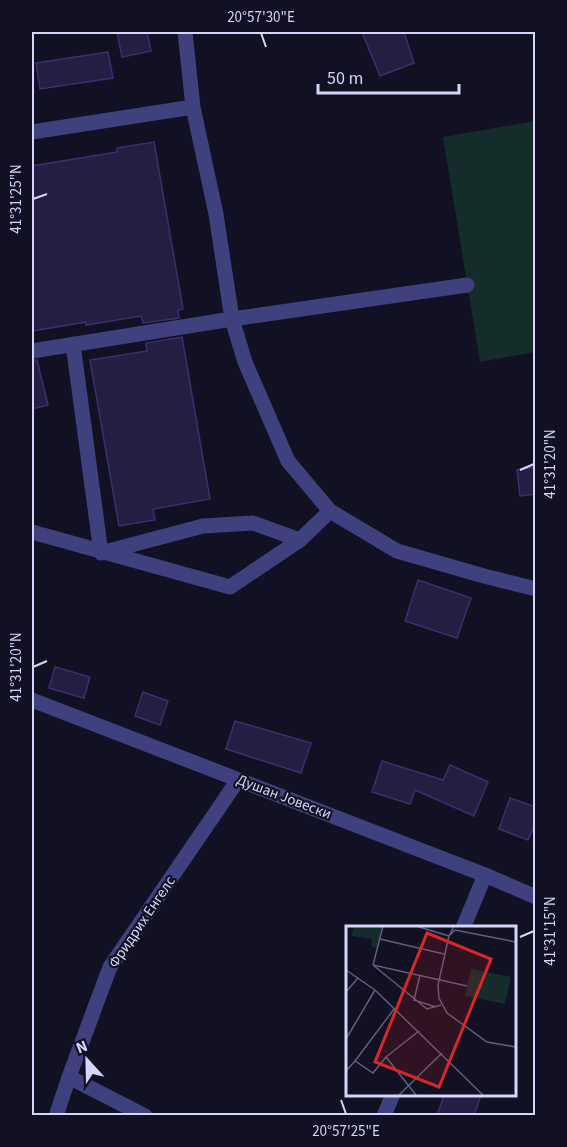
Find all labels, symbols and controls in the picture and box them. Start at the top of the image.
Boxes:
text: 20°57'30"E [227,7,295,28]
scale bar [318,57,459,95]
text: 50 m [327,66,363,91]
text: 41°31'25"N [6,164,27,234]
text: 41°31'20"N [540,429,561,499]
text: 41°31'20"N [6,632,27,702]
street label: Душан Јовески [234,769,334,825]
street label: Фридрих Енгелс [104,872,181,972]
text: 41°31'15"N [540,896,561,966]
inset map [346,926,516,1096]
north arrow [57,1030,117,1090]
text: N [73,1035,91,1059]
text: 20°57'25"E [312,1121,380,1142]

